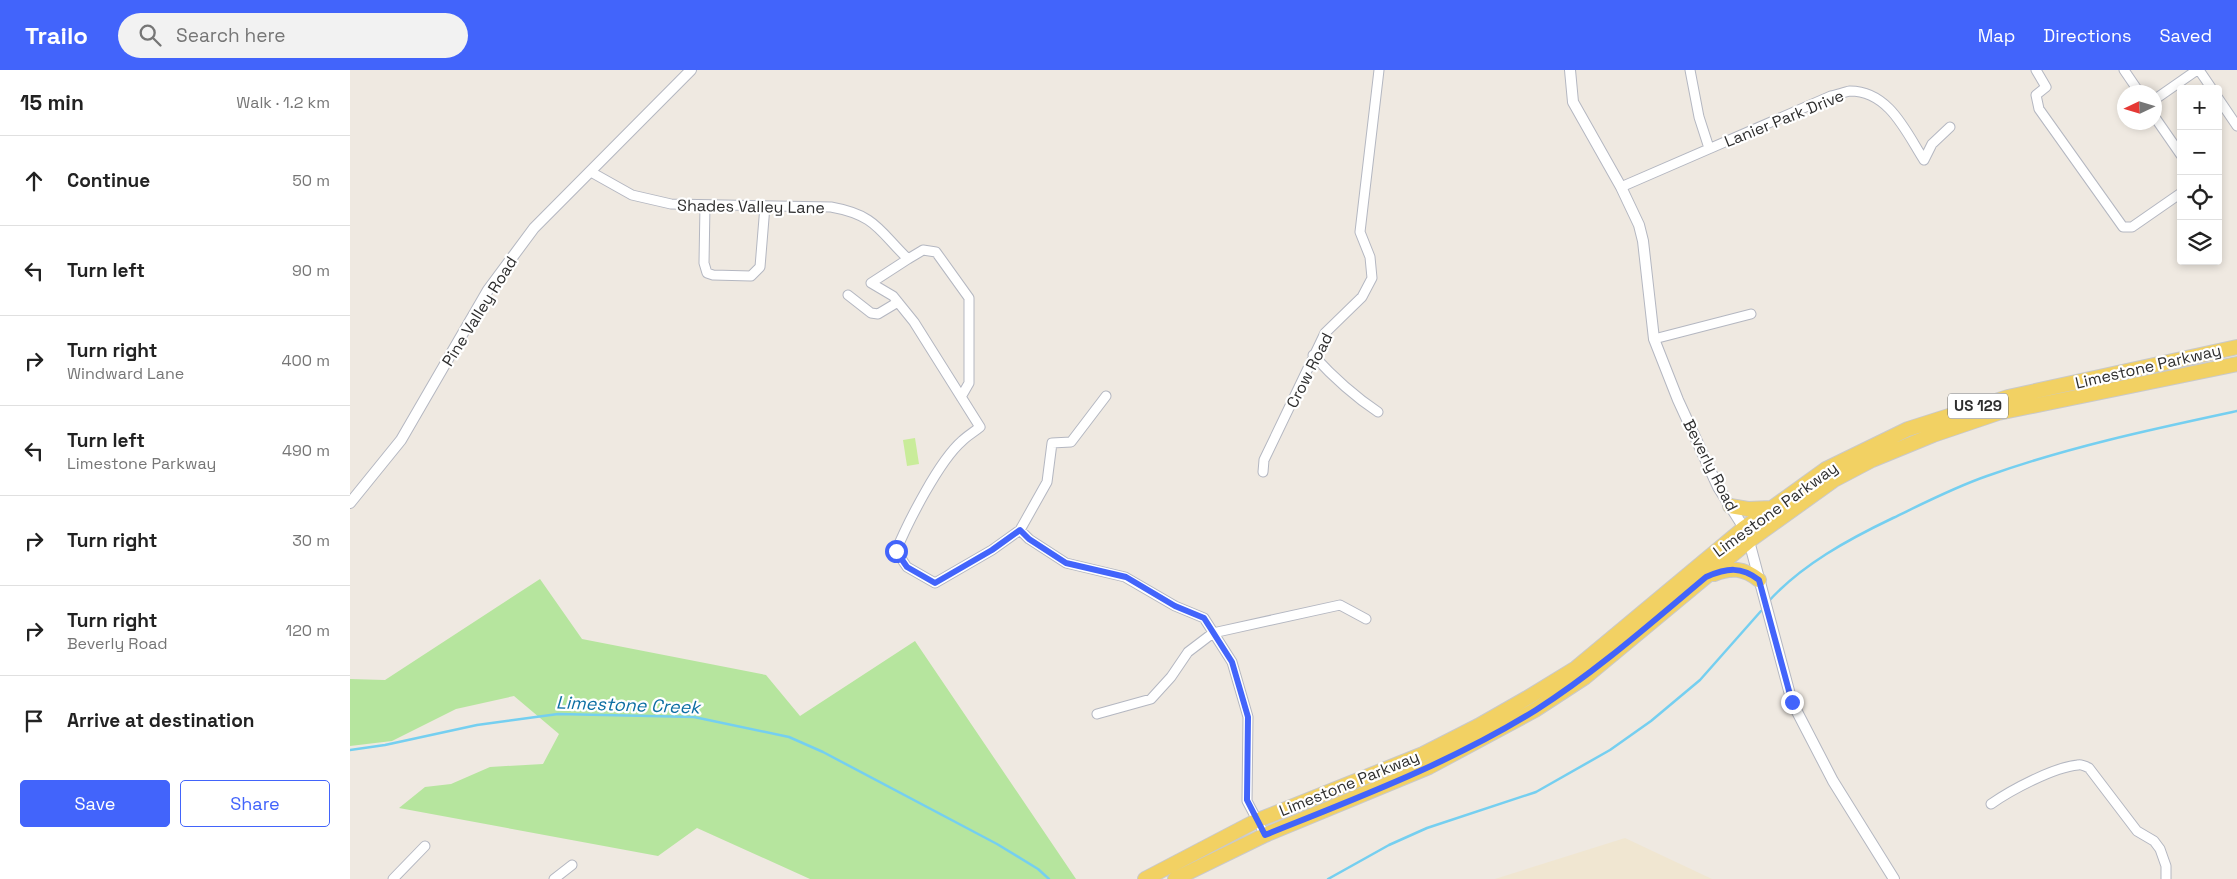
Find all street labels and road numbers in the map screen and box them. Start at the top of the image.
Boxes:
street label: Lanier Park Drive [1721,85,1847,152]
street label: Shades Valley Lane [677,195,825,218]
street label: Pine Valley Road [437,252,522,370]
street label: Crow Road [1281,329,1337,412]
street label: Limestone Parkway [2073,339,2223,394]
road number: US 129 [1948,394,2008,418]
street label: Beverly Road [1678,416,1743,515]
street label: Limestone Parkway [1709,457,1842,562]
street label: Limestone Parkway [1276,746,1422,821]

